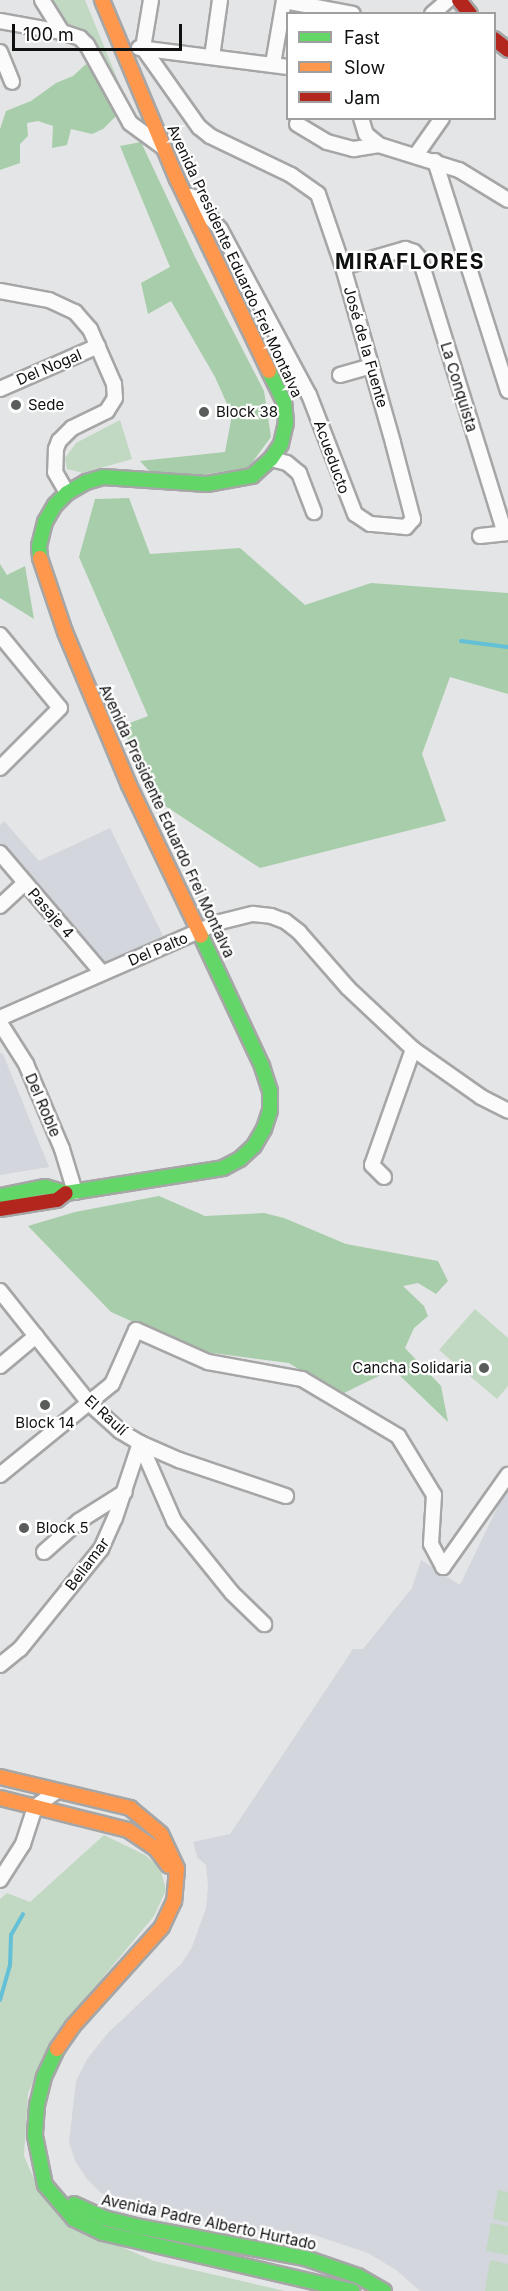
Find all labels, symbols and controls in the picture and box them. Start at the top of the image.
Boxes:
scale bar [15,12,184,50]
legend [286,12,496,120]
text: 100 m [23,24,74,45]
text: Fast [344,27,380,48]
text: Slow [344,57,385,78]
text: Jam [344,87,380,108]
street label: Avenida Presidente Eduardo Frei Montalva [164,122,306,400]
district label: MIRAFLORES [335,249,485,275]
street label: José de la Fuente [340,284,392,410]
street label: La Conquista [437,340,481,434]
street label: Del Nogal [14,345,84,389]
place label: Sede [28,396,64,414]
marker: Sede [9,398,23,412]
place label: Block 38 [216,403,278,421]
marker: Block 38 [197,405,211,419]
street label: Acueducto [310,418,354,496]
street label: Avenida Presidente Eduardo Frei Montalva [96,682,238,960]
street label: Pasaje 4 [24,884,78,942]
street label: Del Palto [125,928,191,970]
street label: Del Roble [22,1070,64,1140]
place label: Cancha Solidaria [352,1359,472,1377]
marker: Cancha Solidaria [477,1361,491,1375]
street label: El Raulí [81,1391,131,1439]
marker: Block 14 [38,1398,52,1412]
place label: Block 14 [15,1414,75,1432]
place label: Block 5 [36,1519,89,1537]
marker: Block 5 [17,1521,31,1535]
street label: Bellamar [61,1534,113,1594]
street label: Avenida Padre Alberto Hurtado [100,2190,318,2254]

